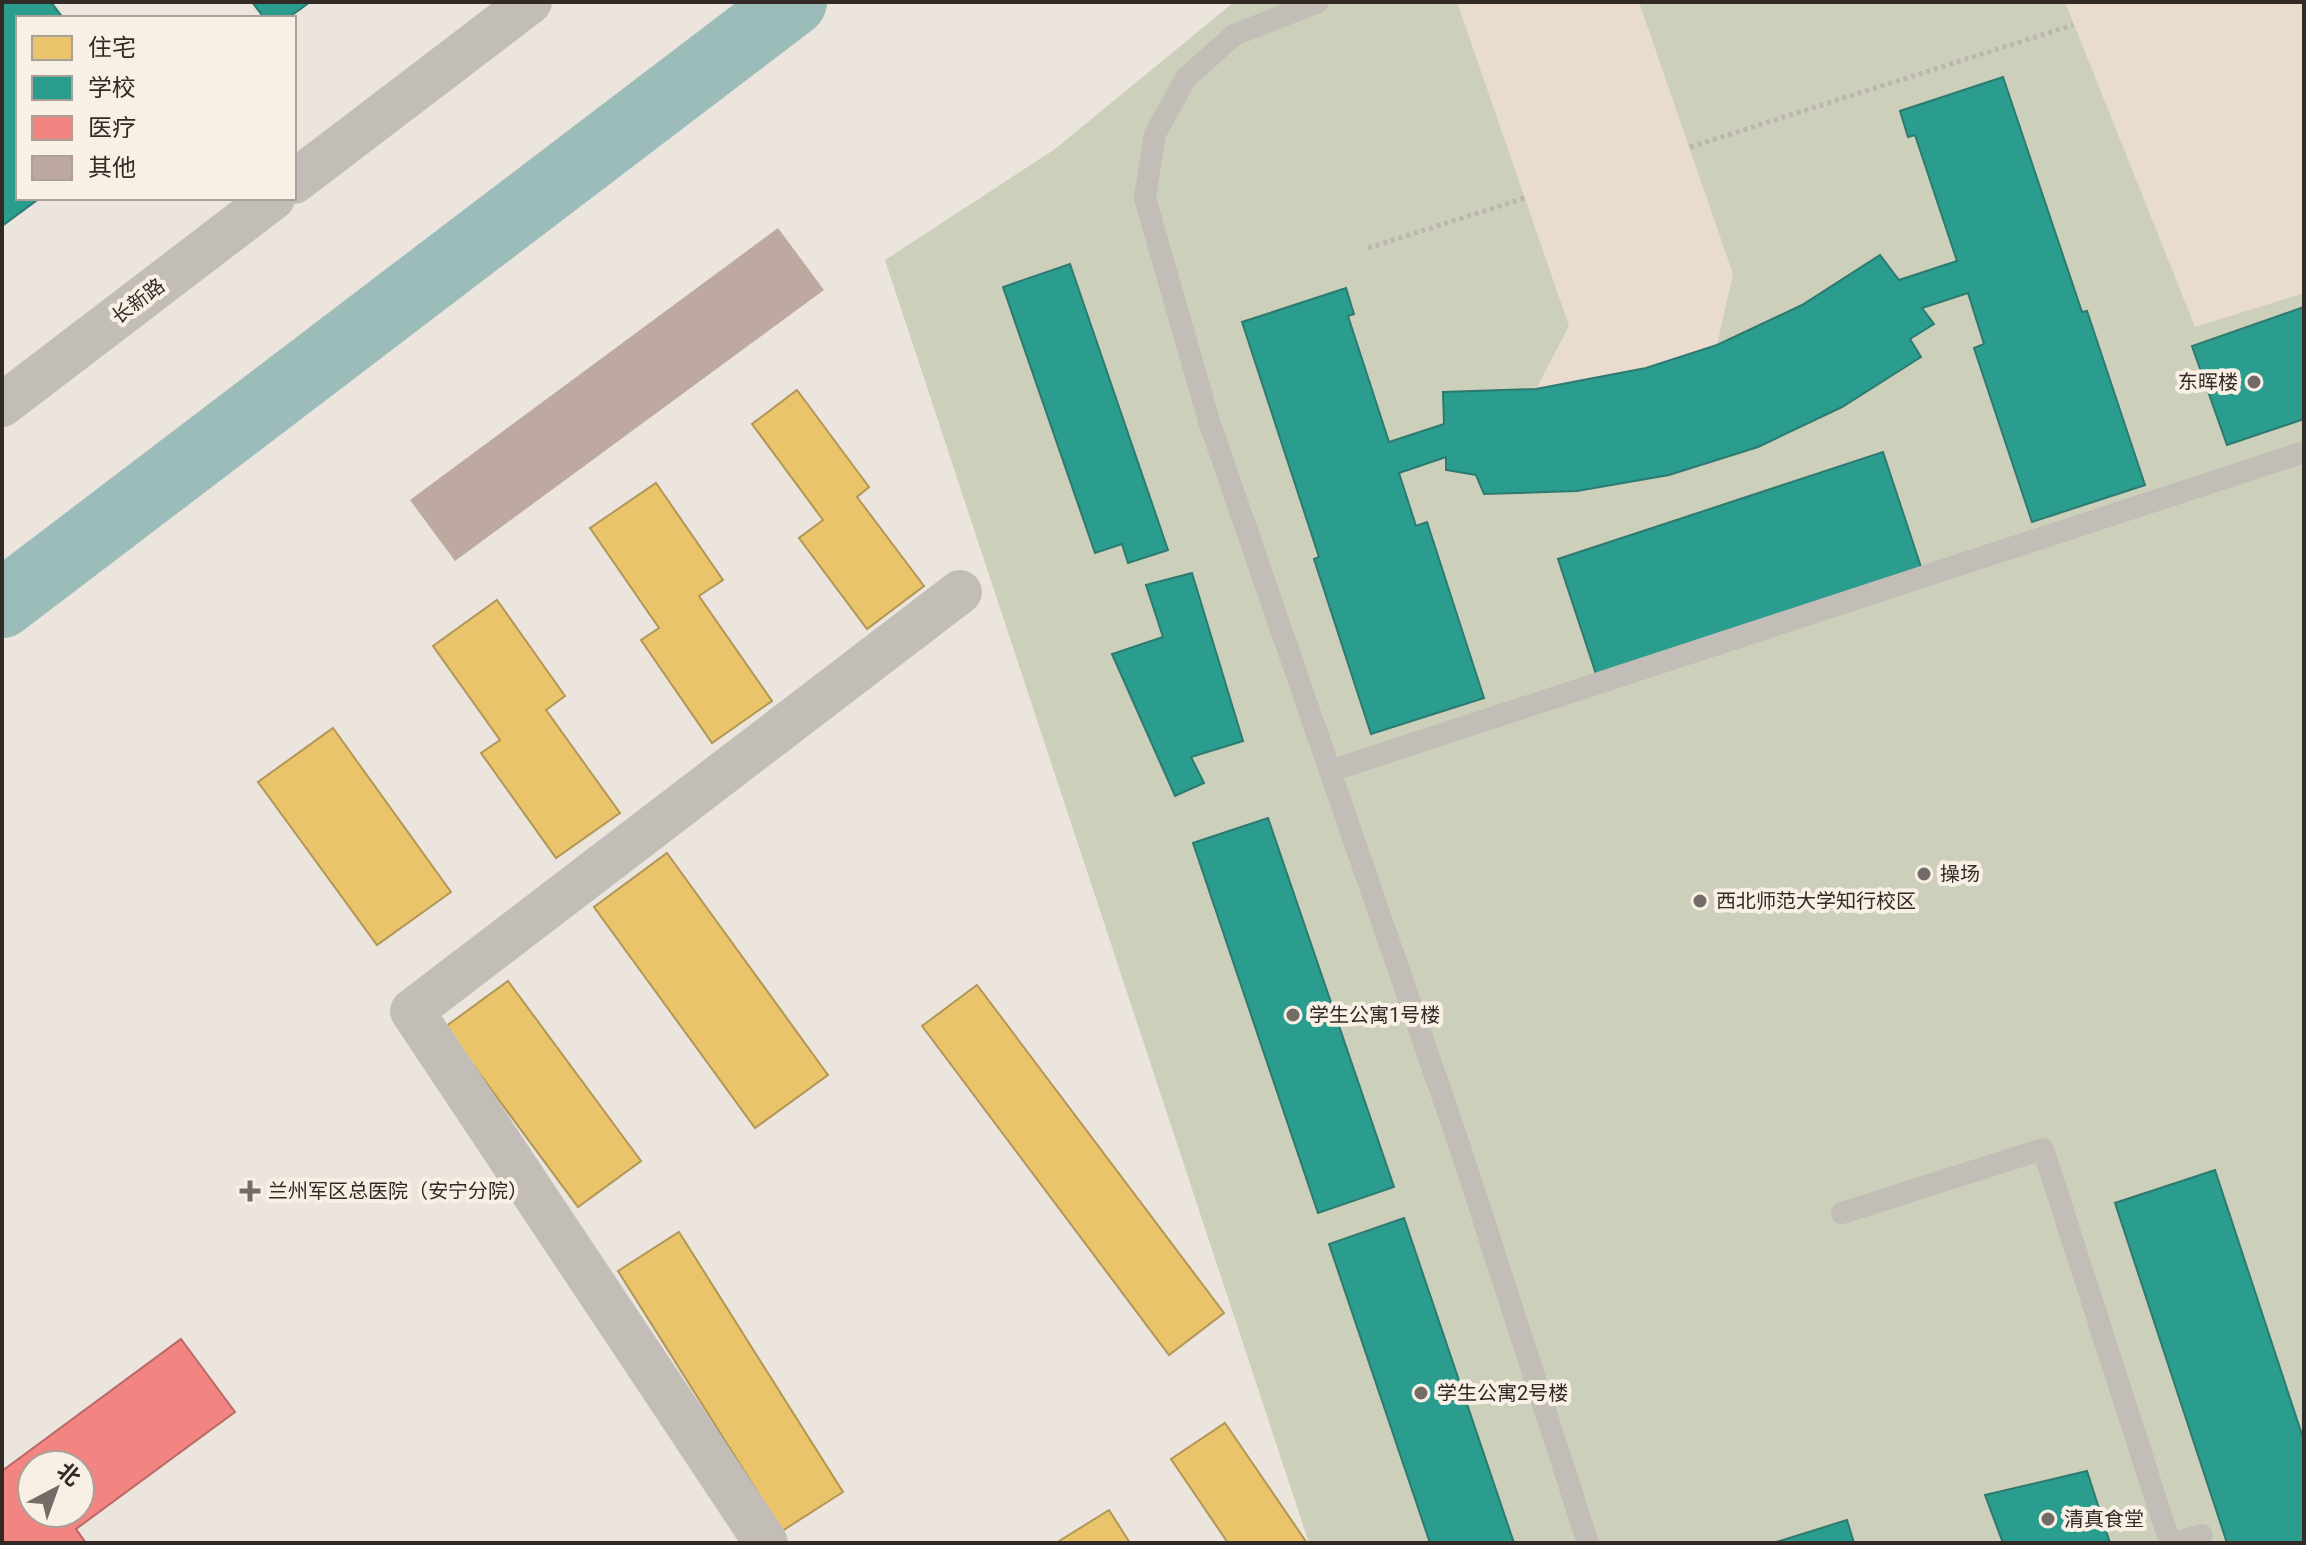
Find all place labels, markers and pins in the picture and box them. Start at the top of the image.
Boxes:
place label: 东晖楼 [2178,370,2238,394]
marker: 东晖楼 [2245,373,2263,391]
place label: 操场 [1940,862,1980,886]
marker: 操场 [1915,865,1933,883]
place label: 西北师范大学知行校区 [1716,889,1916,913]
marker: 西北师范大学知行校区 [1691,892,1709,910]
place label: 学生公寓1号楼 [1309,1003,1440,1027]
marker: 学生公寓1号楼 [1284,1006,1302,1024]
place label: 兰州军区总医院（安宁分院） [268,1179,528,1203]
marker: 兰州军区总医院（安宁分院） [239,1180,261,1202]
place label: 学生公寓2号楼 [1437,1381,1568,1405]
marker: 学生公寓2号楼 [1412,1384,1430,1402]
place label: 清真食堂 [2064,1507,2144,1531]
marker: 清真食堂 [2039,1510,2057,1528]

